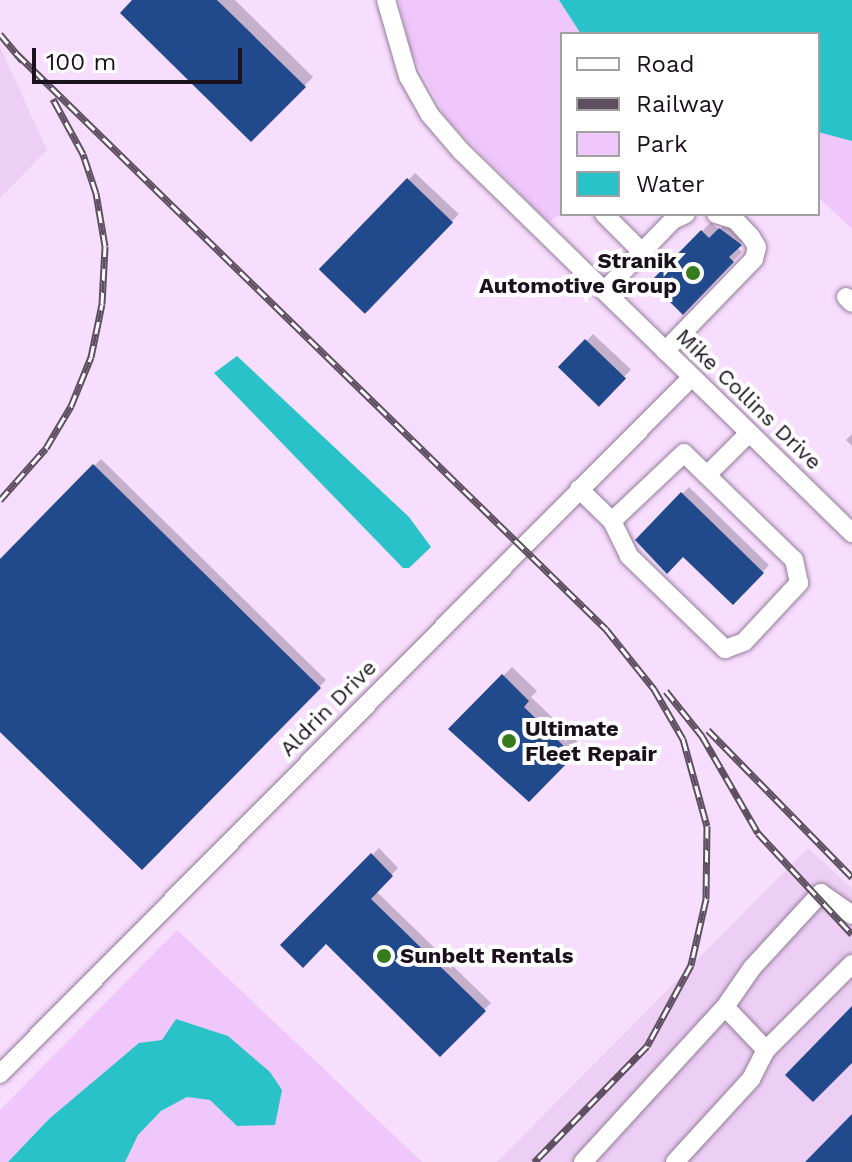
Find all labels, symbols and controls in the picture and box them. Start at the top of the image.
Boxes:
scale bar [36,32,246,82]
legend [560,32,820,216]
text: 100 m [46,48,116,76]
text: Road [636,50,695,78]
text: Railway [636,90,724,118]
text: Park [636,130,688,158]
text: Water [636,170,705,198]
place label: Stranik Automotive Group [479,247,677,298]
marker: Stranik Automotive Group [684,264,702,282]
street label: Mike Collins Drive [671,323,827,475]
street label: Aldrin Drive [274,654,382,762]
place label: Ultimate Fleet Repair [525,715,657,766]
marker: Ultimate Fleet Repair [500,732,518,750]
place label: Sunbelt Rentals [400,943,573,969]
marker: Sunbelt Rentals [375,947,393,965]

